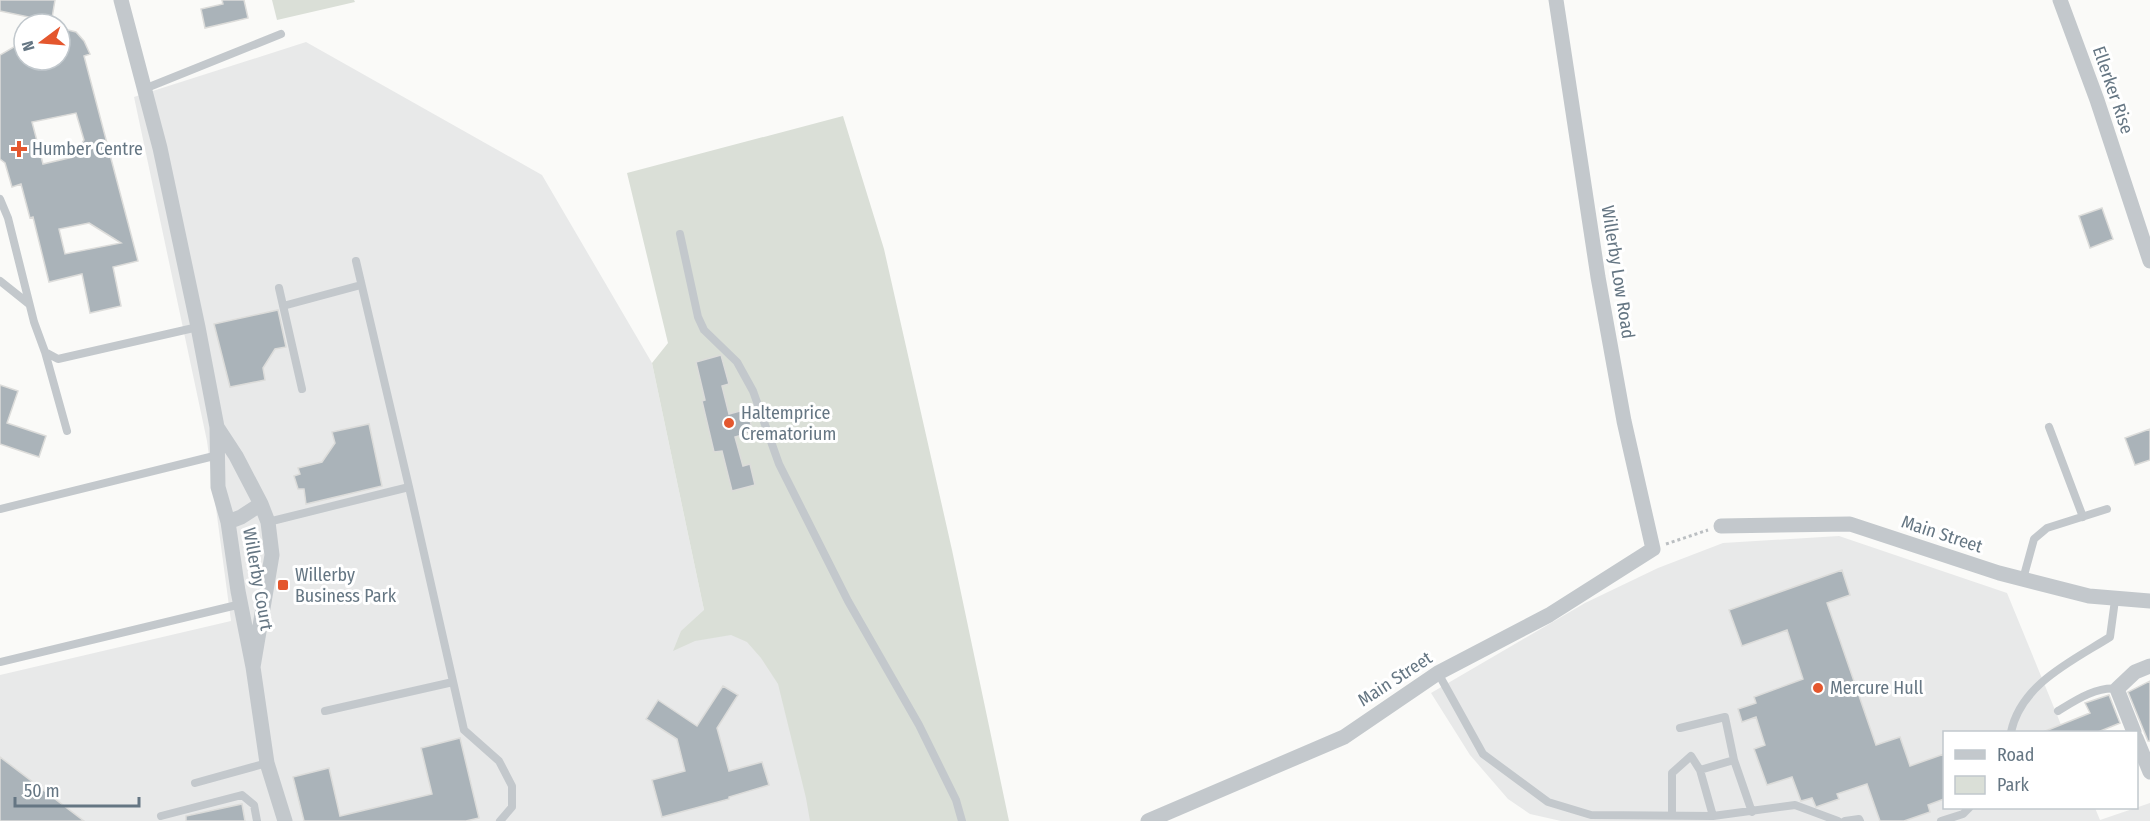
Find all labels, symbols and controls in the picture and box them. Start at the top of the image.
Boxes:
north arrow [12,12,72,72]
text: N [18,39,39,53]
street label: Ellerker Rise [2088,43,2138,137]
place label: Humber Centre [32,138,143,160]
marker: Humber Centre [10,140,28,158]
street label: Willerby Low Road [1597,204,1639,340]
place label: Haltemprice Crematorium [741,402,836,445]
marker: Haltemprice Crematorium [722,416,736,430]
street label: Main Street [1899,511,1986,557]
street label: Willerby Court [238,526,278,632]
place label: Willerby Business Park [295,564,397,607]
marker: Willerby Business Park [276,578,290,592]
street label: Main Street [1354,647,1436,711]
place label: Mercure Hull [1830,677,1923,699]
marker: Mercure Hull [1811,681,1825,695]
legend [1943,731,2138,809]
text: Road [1997,744,2034,766]
scale bar [15,770,140,808]
text: Park [1997,774,2030,796]
text: 50 m [24,780,60,802]

